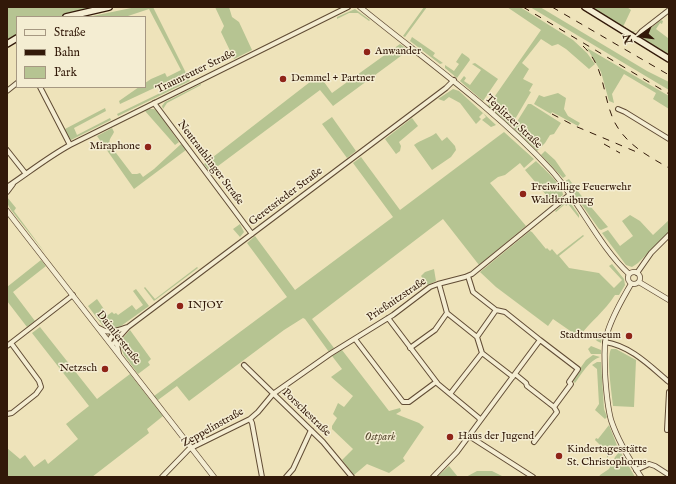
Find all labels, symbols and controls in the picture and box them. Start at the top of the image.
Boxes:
legend [16,16,146,88]
north arrow [620,16,660,56]
text: Straße [54,25,86,40]
text: N [620,33,636,45]
text: Bahn [54,45,80,60]
place label: Anwander [375,45,421,59]
street label: Traunreuter Straße [154,47,238,97]
marker: Anwander [362,47,372,57]
text: Park [54,65,77,80]
place label: Demmel + Partner [291,72,375,86]
marker: Demmel + Partner [278,74,288,84]
street label: Teplitzer Straße [482,92,544,152]
street label: Neutraublinger Straße [174,118,246,208]
place label: Miraphone [89,140,140,154]
marker: Miraphone [143,142,153,152]
street label: Geretsrieder Straße [247,165,325,229]
place label: Freiwillige Feuerwehr Waldkraiburg [531,181,631,207]
marker: Freiwillige Feuerwehr Waldkraiburg [518,189,528,199]
street label: Prießnitzstraße [365,275,429,325]
place label: INJOY [188,299,223,313]
marker: INJOY [175,301,185,311]
street label: Daimlerstraße [93,309,143,367]
place label: Stadtmuseum [560,329,621,343]
marker: Stadtmuseum [624,331,634,341]
place label: Netzsch [59,362,97,376]
marker: Netzsch [100,364,110,374]
street label: Porschestraße [279,386,333,440]
street label: Zeppelinstraße [180,406,246,450]
place label: Haus der Jugend [458,430,534,444]
park label: Ostpark [365,431,395,445]
marker: Haus der Jugend [445,432,455,442]
place label: Kindertagesstätte St. Christophorus [567,443,647,469]
marker: Kindertagesstätte St. Christophorus [554,451,564,461]

